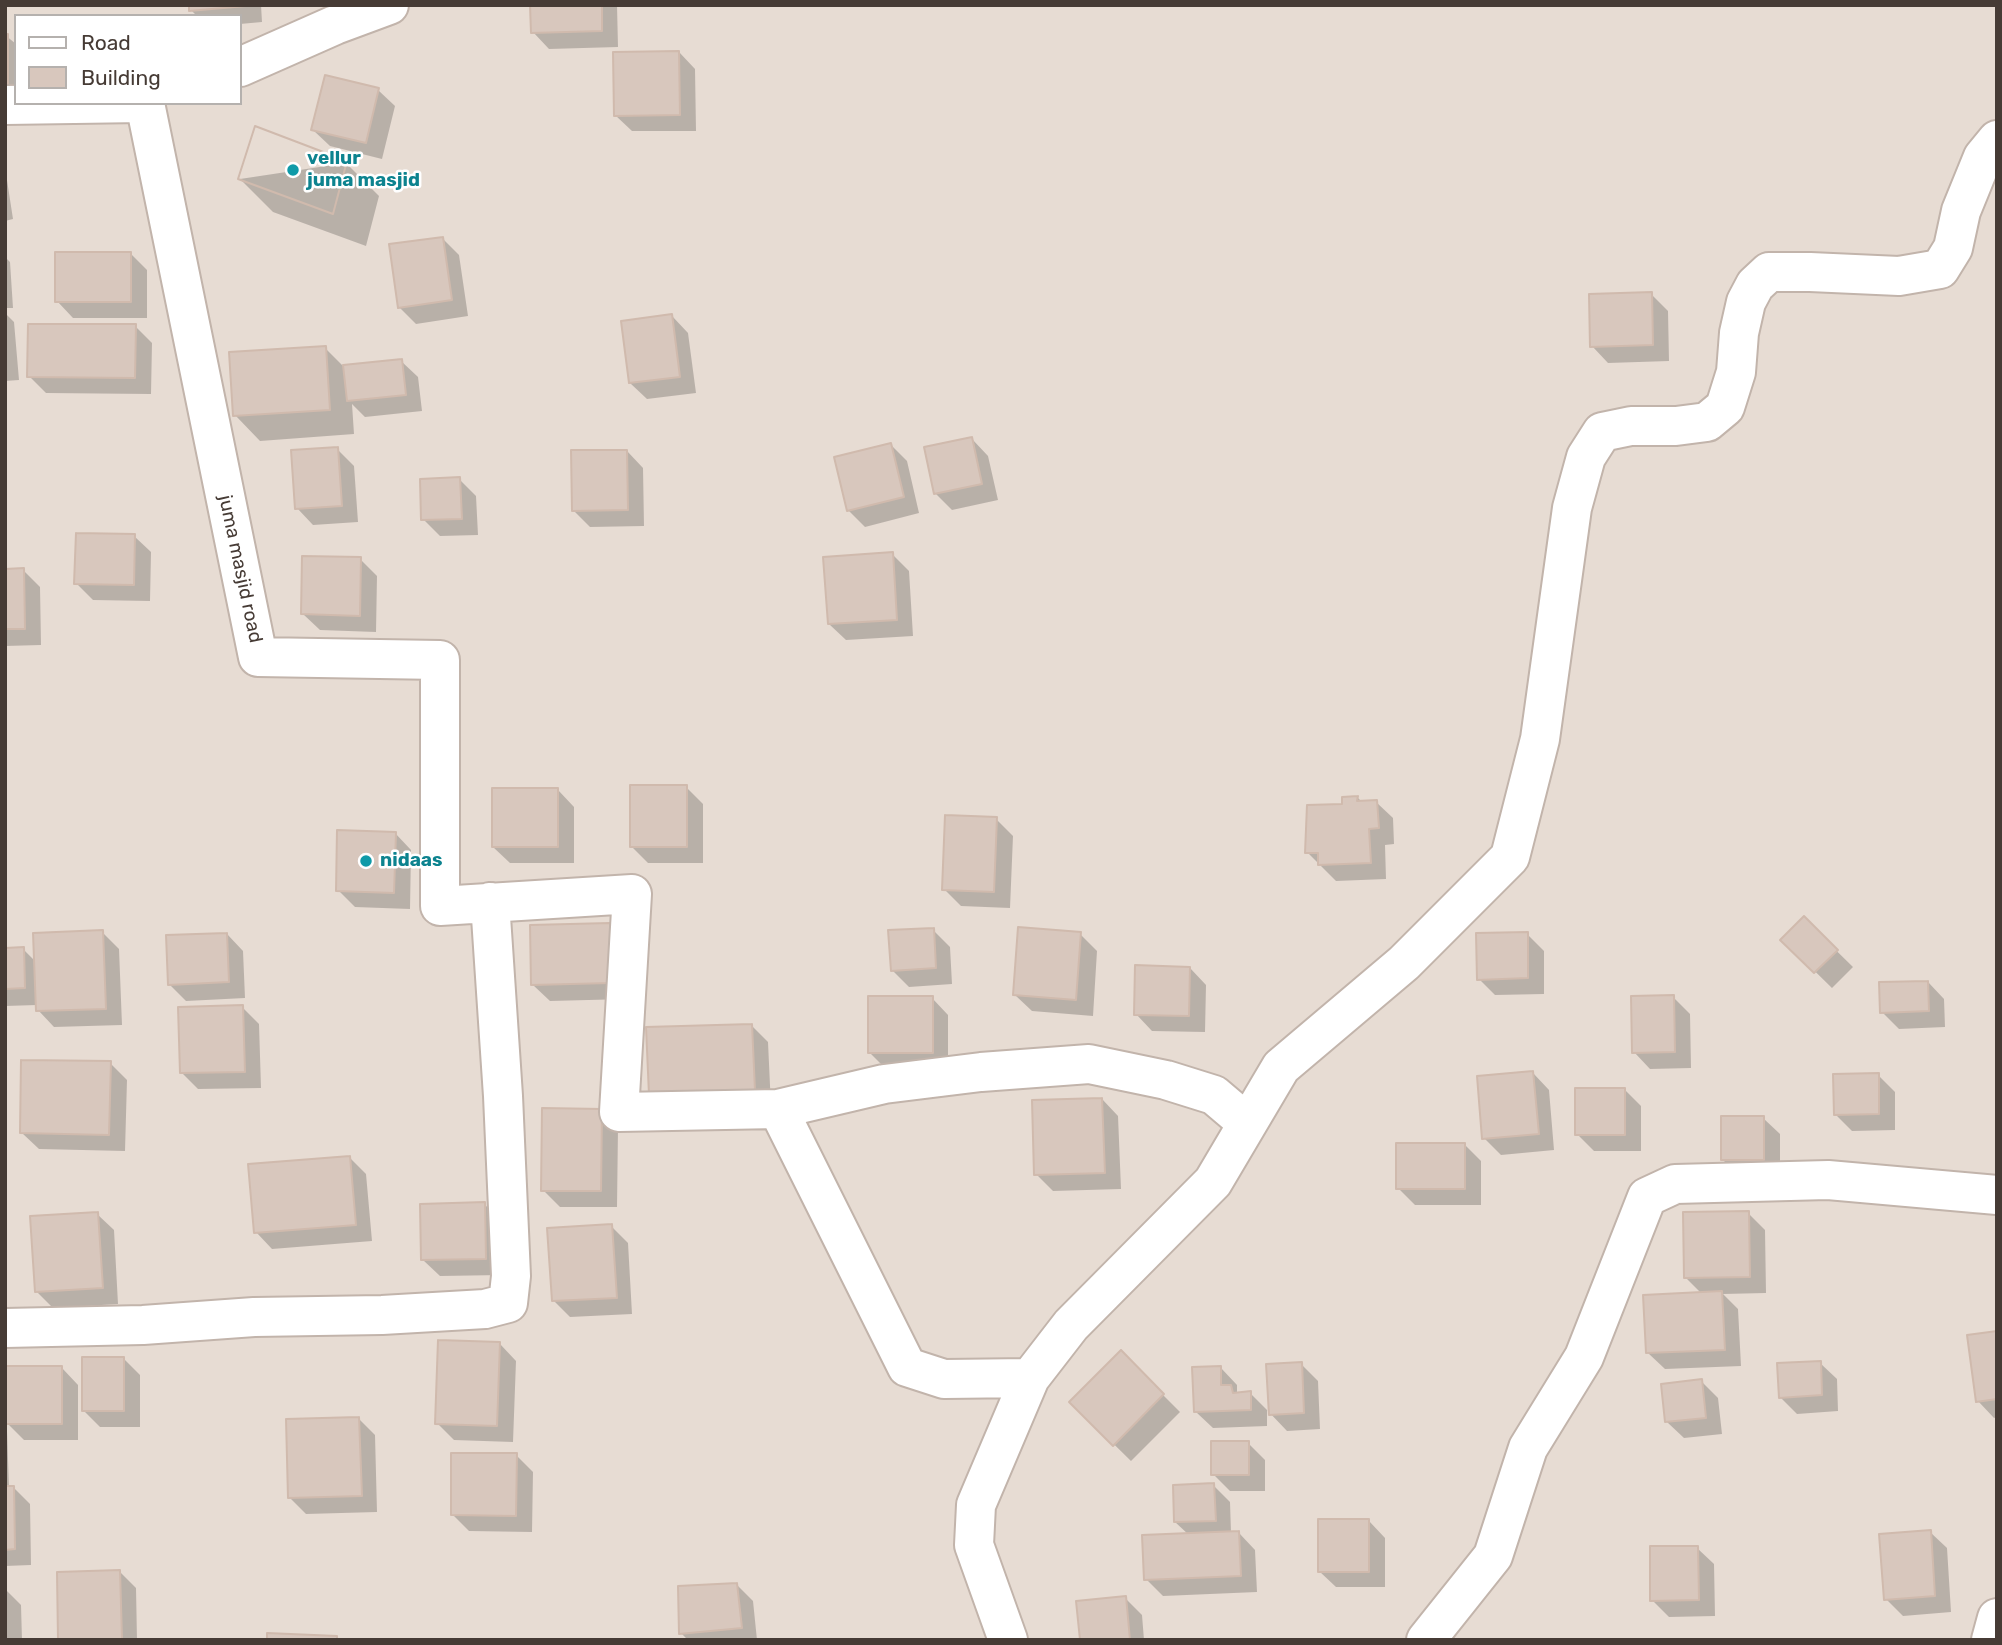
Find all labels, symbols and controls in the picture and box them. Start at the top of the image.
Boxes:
legend [14,14,242,105]
text: Road [81,30,131,55]
text: Building [81,65,161,90]
place label: vellur juma masjid [307,148,420,192]
marker: vellur juma masjid [285,162,301,178]
street label: juma masjid road [213,493,267,645]
place label: nidaas [380,850,443,872]
marker: nidaas [358,853,374,869]

